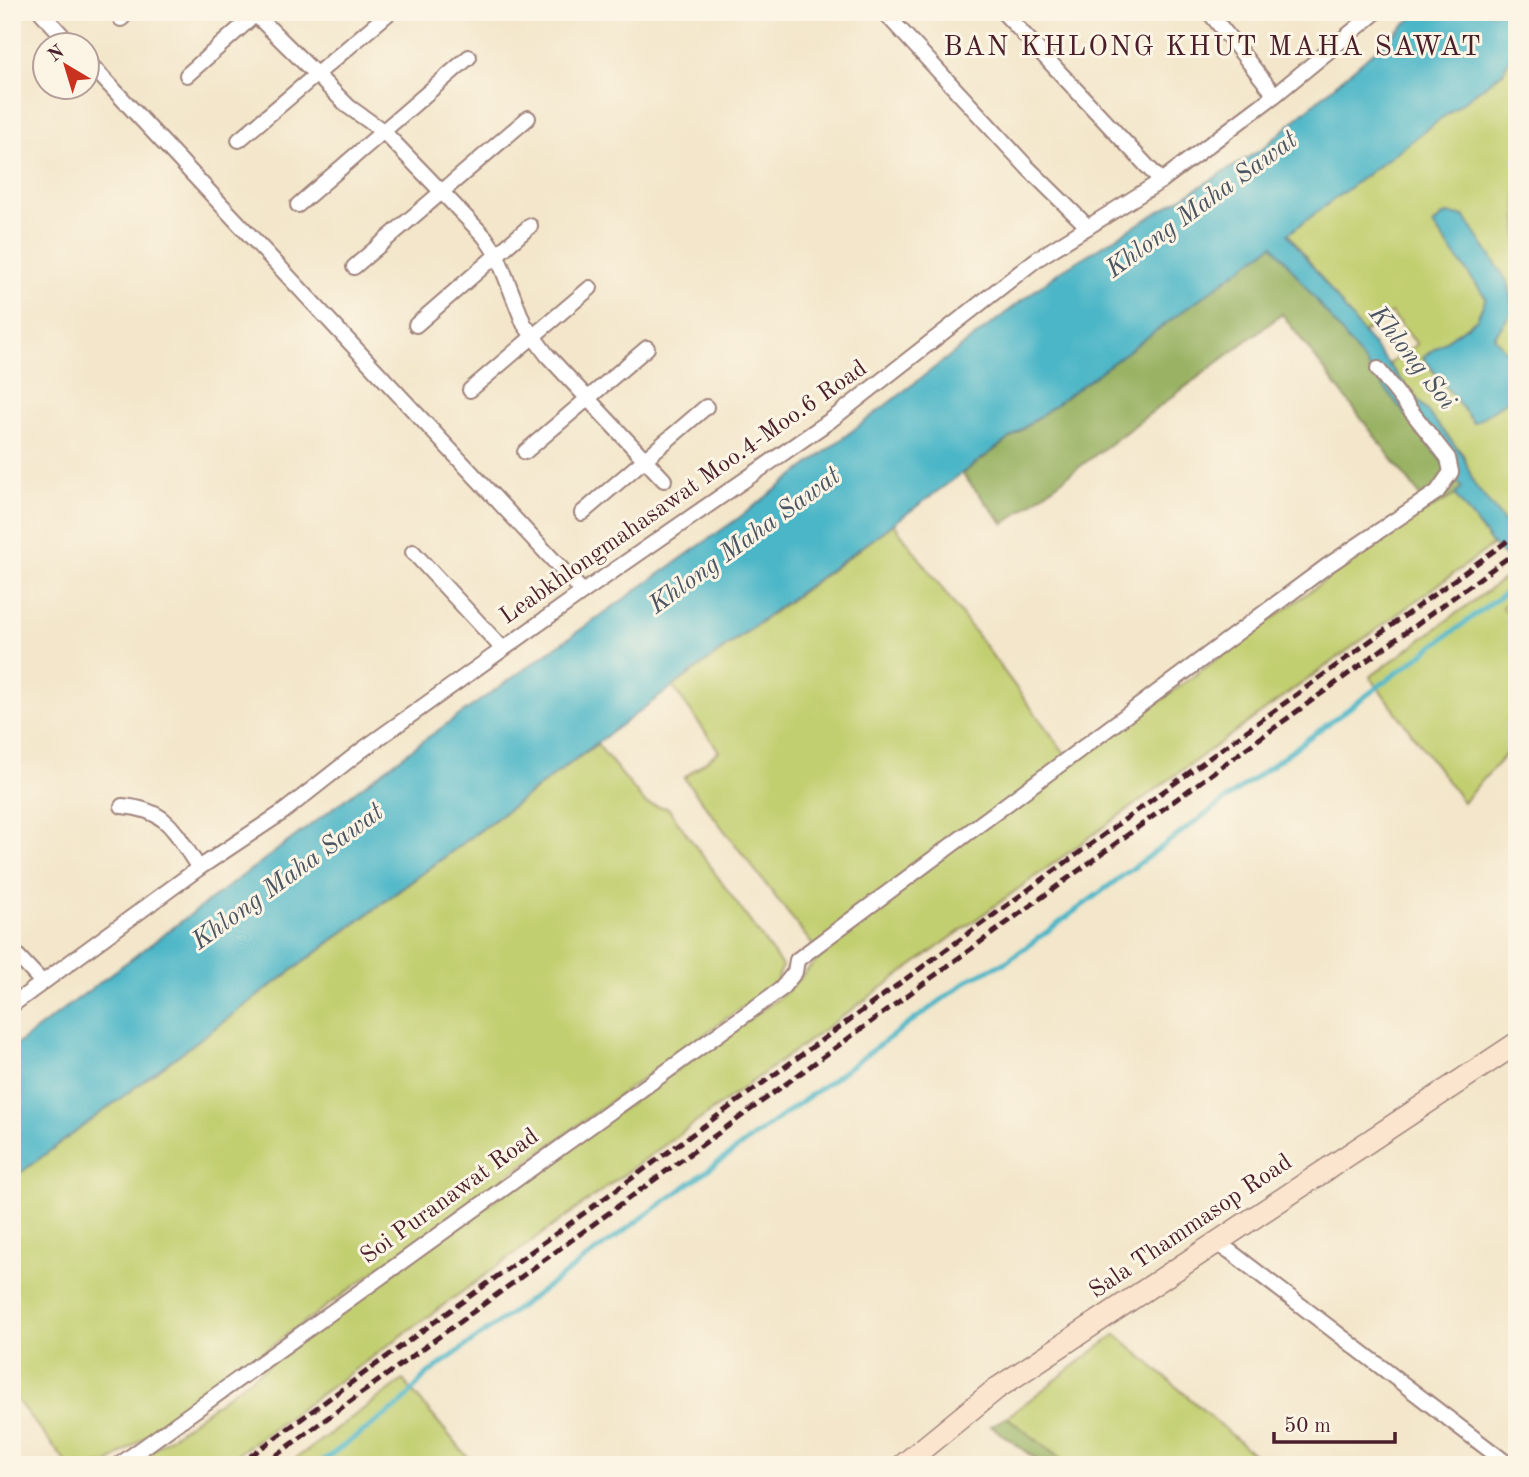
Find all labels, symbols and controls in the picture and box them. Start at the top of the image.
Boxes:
north arrow [32,32,102,102]
district label: BAN KHLONG KHUT MAHA SAWAT [943,34,1483,62]
text: N [45,42,69,67]
water label: Khlong Maha Sawat [1101,127,1303,284]
water label: Khlong Soi [1363,300,1461,415]
street label: Leabkhlongmahasawat Moo.4-Moo.6 Road [496,357,872,629]
water label: Khlong Maha Sawat [644,463,846,620]
water label: Khlong Maha Sawat [187,799,389,956]
street label: Soi Puranawat Road [357,1125,543,1269]
street label: Sala Thammasop Road [1085,1150,1297,1304]
scale bar [1274,1400,1394,1444]
text: 50 m [1284,1416,1331,1437]

